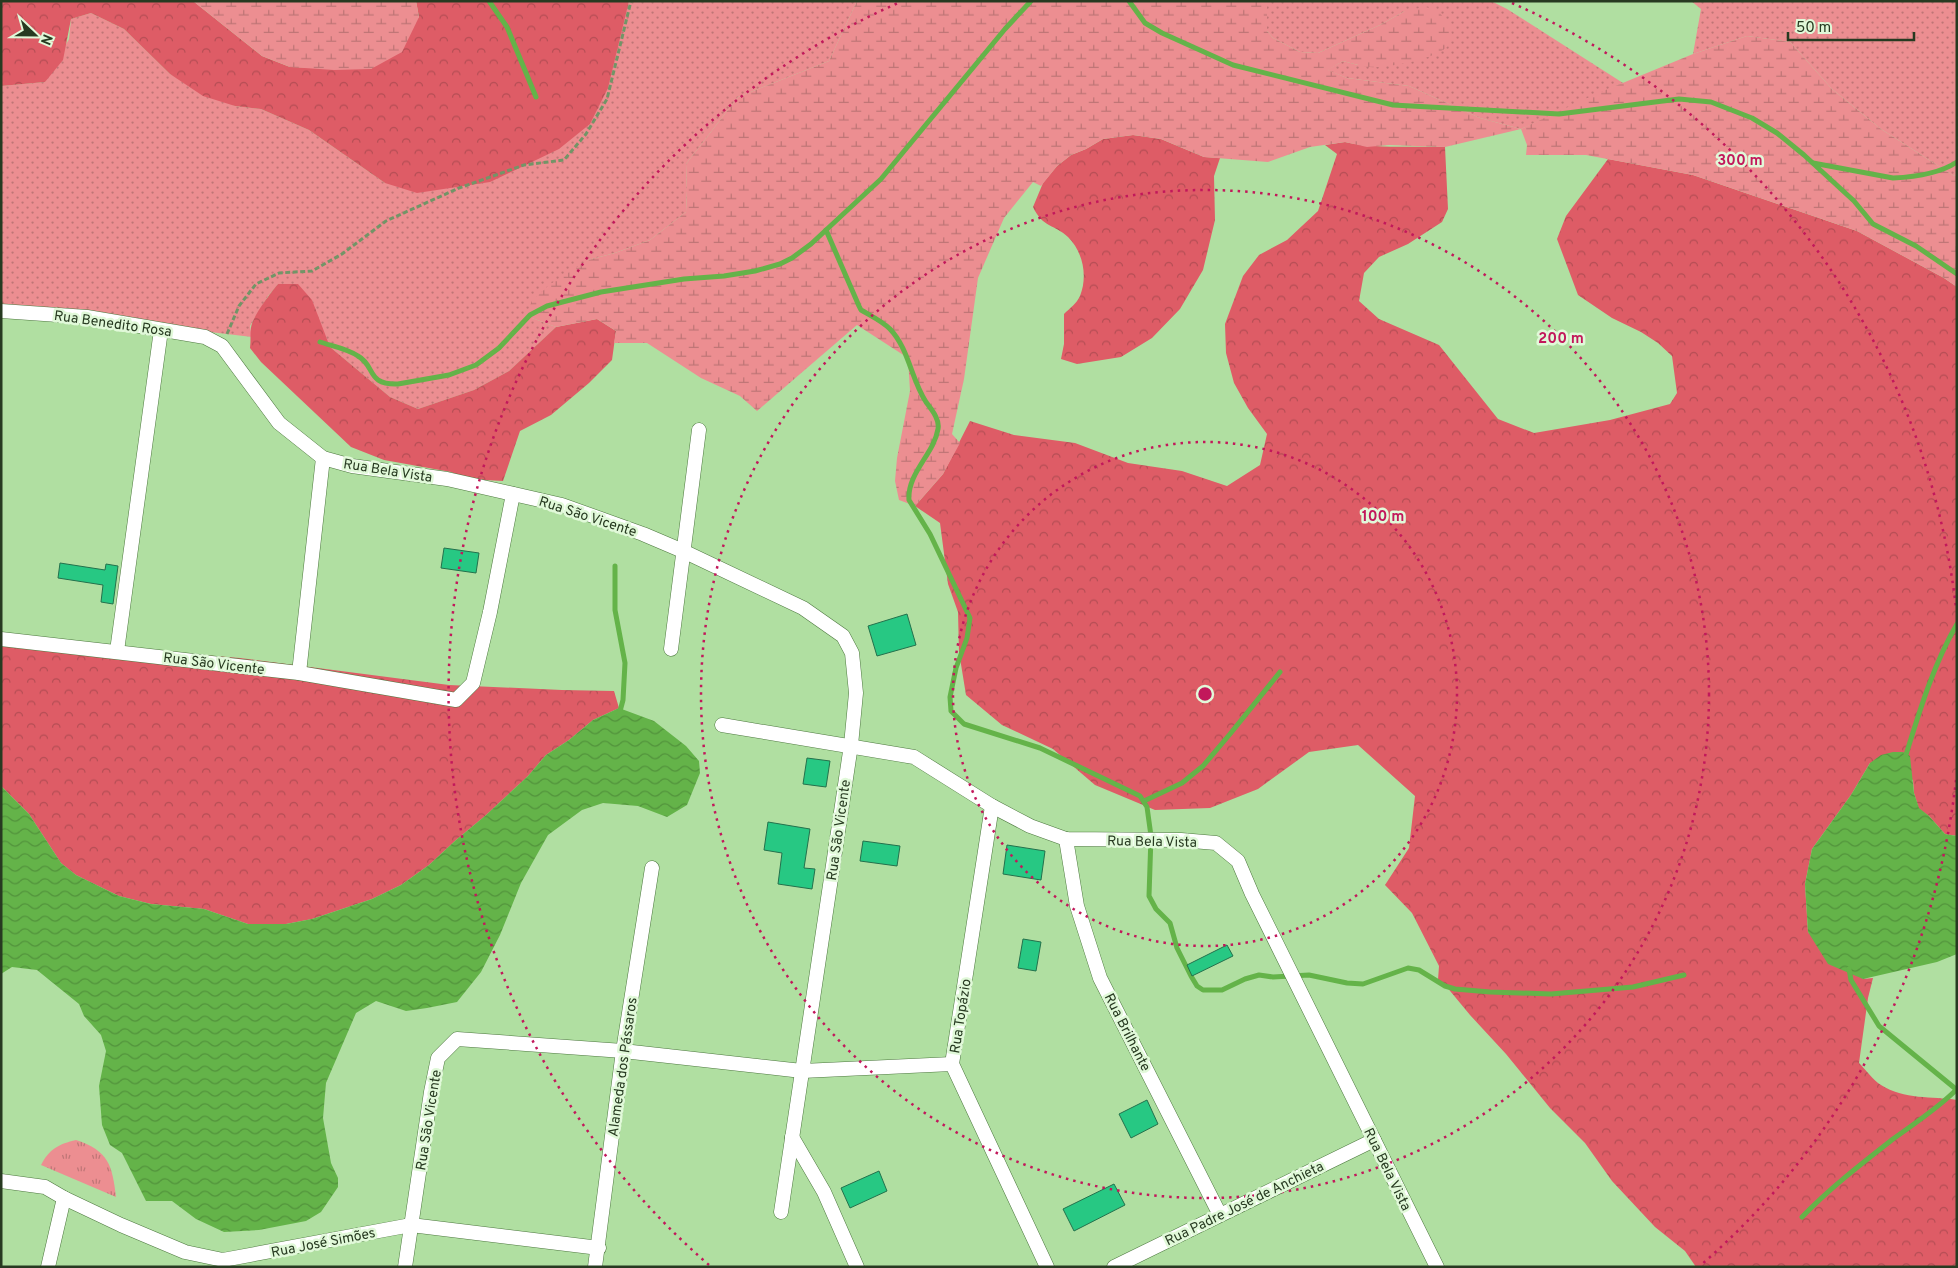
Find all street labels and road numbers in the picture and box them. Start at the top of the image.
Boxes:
street label: Rua Benedito Rosa [53,308,173,341]
street label: Rua Bela Vista [342,456,434,487]
street label: Rua São Vicente [536,494,639,541]
street label: Rua São Vicente [162,650,265,679]
street label: Rua São Vicente [824,779,855,882]
street label: Rua Bela Vista [1107,833,1197,852]
street label: Rua Topázio [947,977,976,1055]
street label: Rua Brilhante [1100,991,1154,1075]
street label: Alameda dos Pássaros [605,996,642,1138]
street label: Rua São Vicente [413,1069,446,1172]
street label: Rua Bela Vista [1359,1125,1414,1214]
street label: Rua Padre José de Anchieta [1163,1159,1327,1250]
street label: Rua José Simões [270,1225,377,1262]

